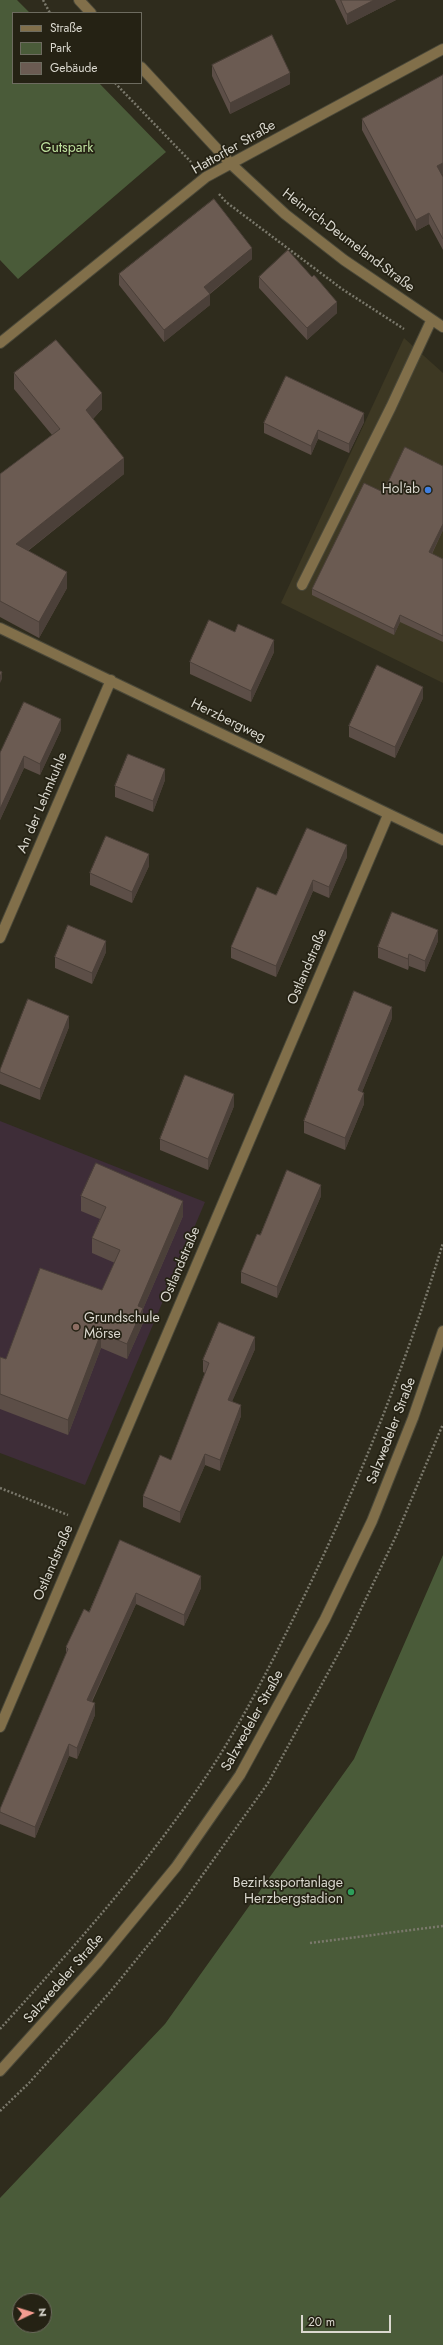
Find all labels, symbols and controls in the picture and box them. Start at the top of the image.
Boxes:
legend [12,12,142,84]
text: Straße [50,19,82,37]
text: Park [50,39,71,57]
text: Gebäude [50,59,97,77]
street label: Hattorfer Straße [189,117,279,179]
park label: Gutspark [41,141,93,157]
street label: Heinrich-Deumeland-Straße [278,186,418,296]
place label: Hol'ab [382,482,420,498]
marker: Hol'ab [423,485,433,495]
street label: Herzbergweg [188,696,268,746]
street label: An der Lehmkuhle [14,750,72,856]
street label: Ostlandstraße [284,926,332,1008]
street label: Ostlandstraße [157,1224,205,1306]
place label: Grundschule Mörse [84,1311,160,1344]
marker: Grundschule Mörse [71,1322,81,1332]
street label: Salzwedeler Straße [364,1375,420,1487]
street label: Ostlandstraße [30,1522,78,1604]
street label: Salzwedeler Straße [218,1667,288,1775]
place label: Bezirkssportanlage Herzbergstadion [233,1876,343,1908]
marker: Bezirkssportanlage Herzbergstadion [346,1887,356,1897]
street label: Salzwedeler Straße [21,1931,107,2027]
north arrow [12,2293,52,2333]
text: N [35,2307,51,2317]
scale bar [303,2307,393,2333]
text: 20 m [308,2313,335,2331]

